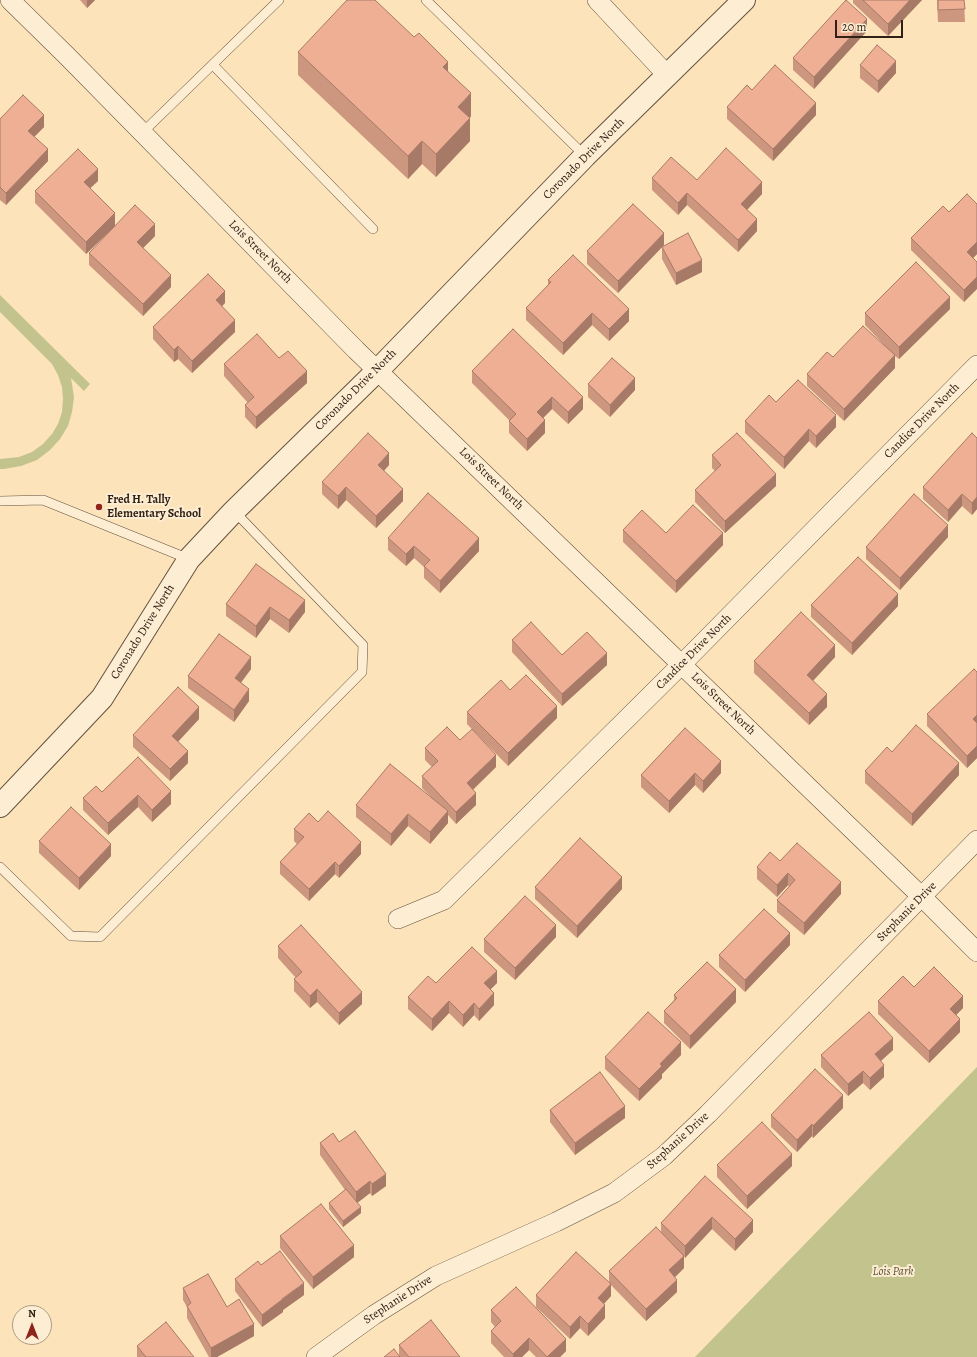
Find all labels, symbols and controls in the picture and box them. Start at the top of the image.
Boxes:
scale bar [837,12,905,38]
text: 20 m [842,19,866,35]
street label: Coronado Drive North [540,115,628,203]
street label: Lois Street North [225,217,295,287]
street label: Coronado Drive North [312,346,400,434]
street label: Candice Drive North [881,380,963,462]
street label: Lois Street North [456,445,526,513]
place label: Fred H. Tally Elementary School [107,493,201,521]
marker: Fred H. Tally Elementary School [94,502,104,512]
street label: Coronado Drive North [108,582,178,682]
street label: Candice Drive North [653,611,735,693]
street label: Lois Street North [688,670,758,738]
street label: Stephanie Drive [874,879,940,945]
street label: Stephanie Drive [644,1109,712,1173]
park label: Lois Park [873,1265,913,1279]
street label: Stephanie Drive [361,1273,435,1327]
north arrow [12,1305,52,1345]
text: N [28,1306,36,1321]

